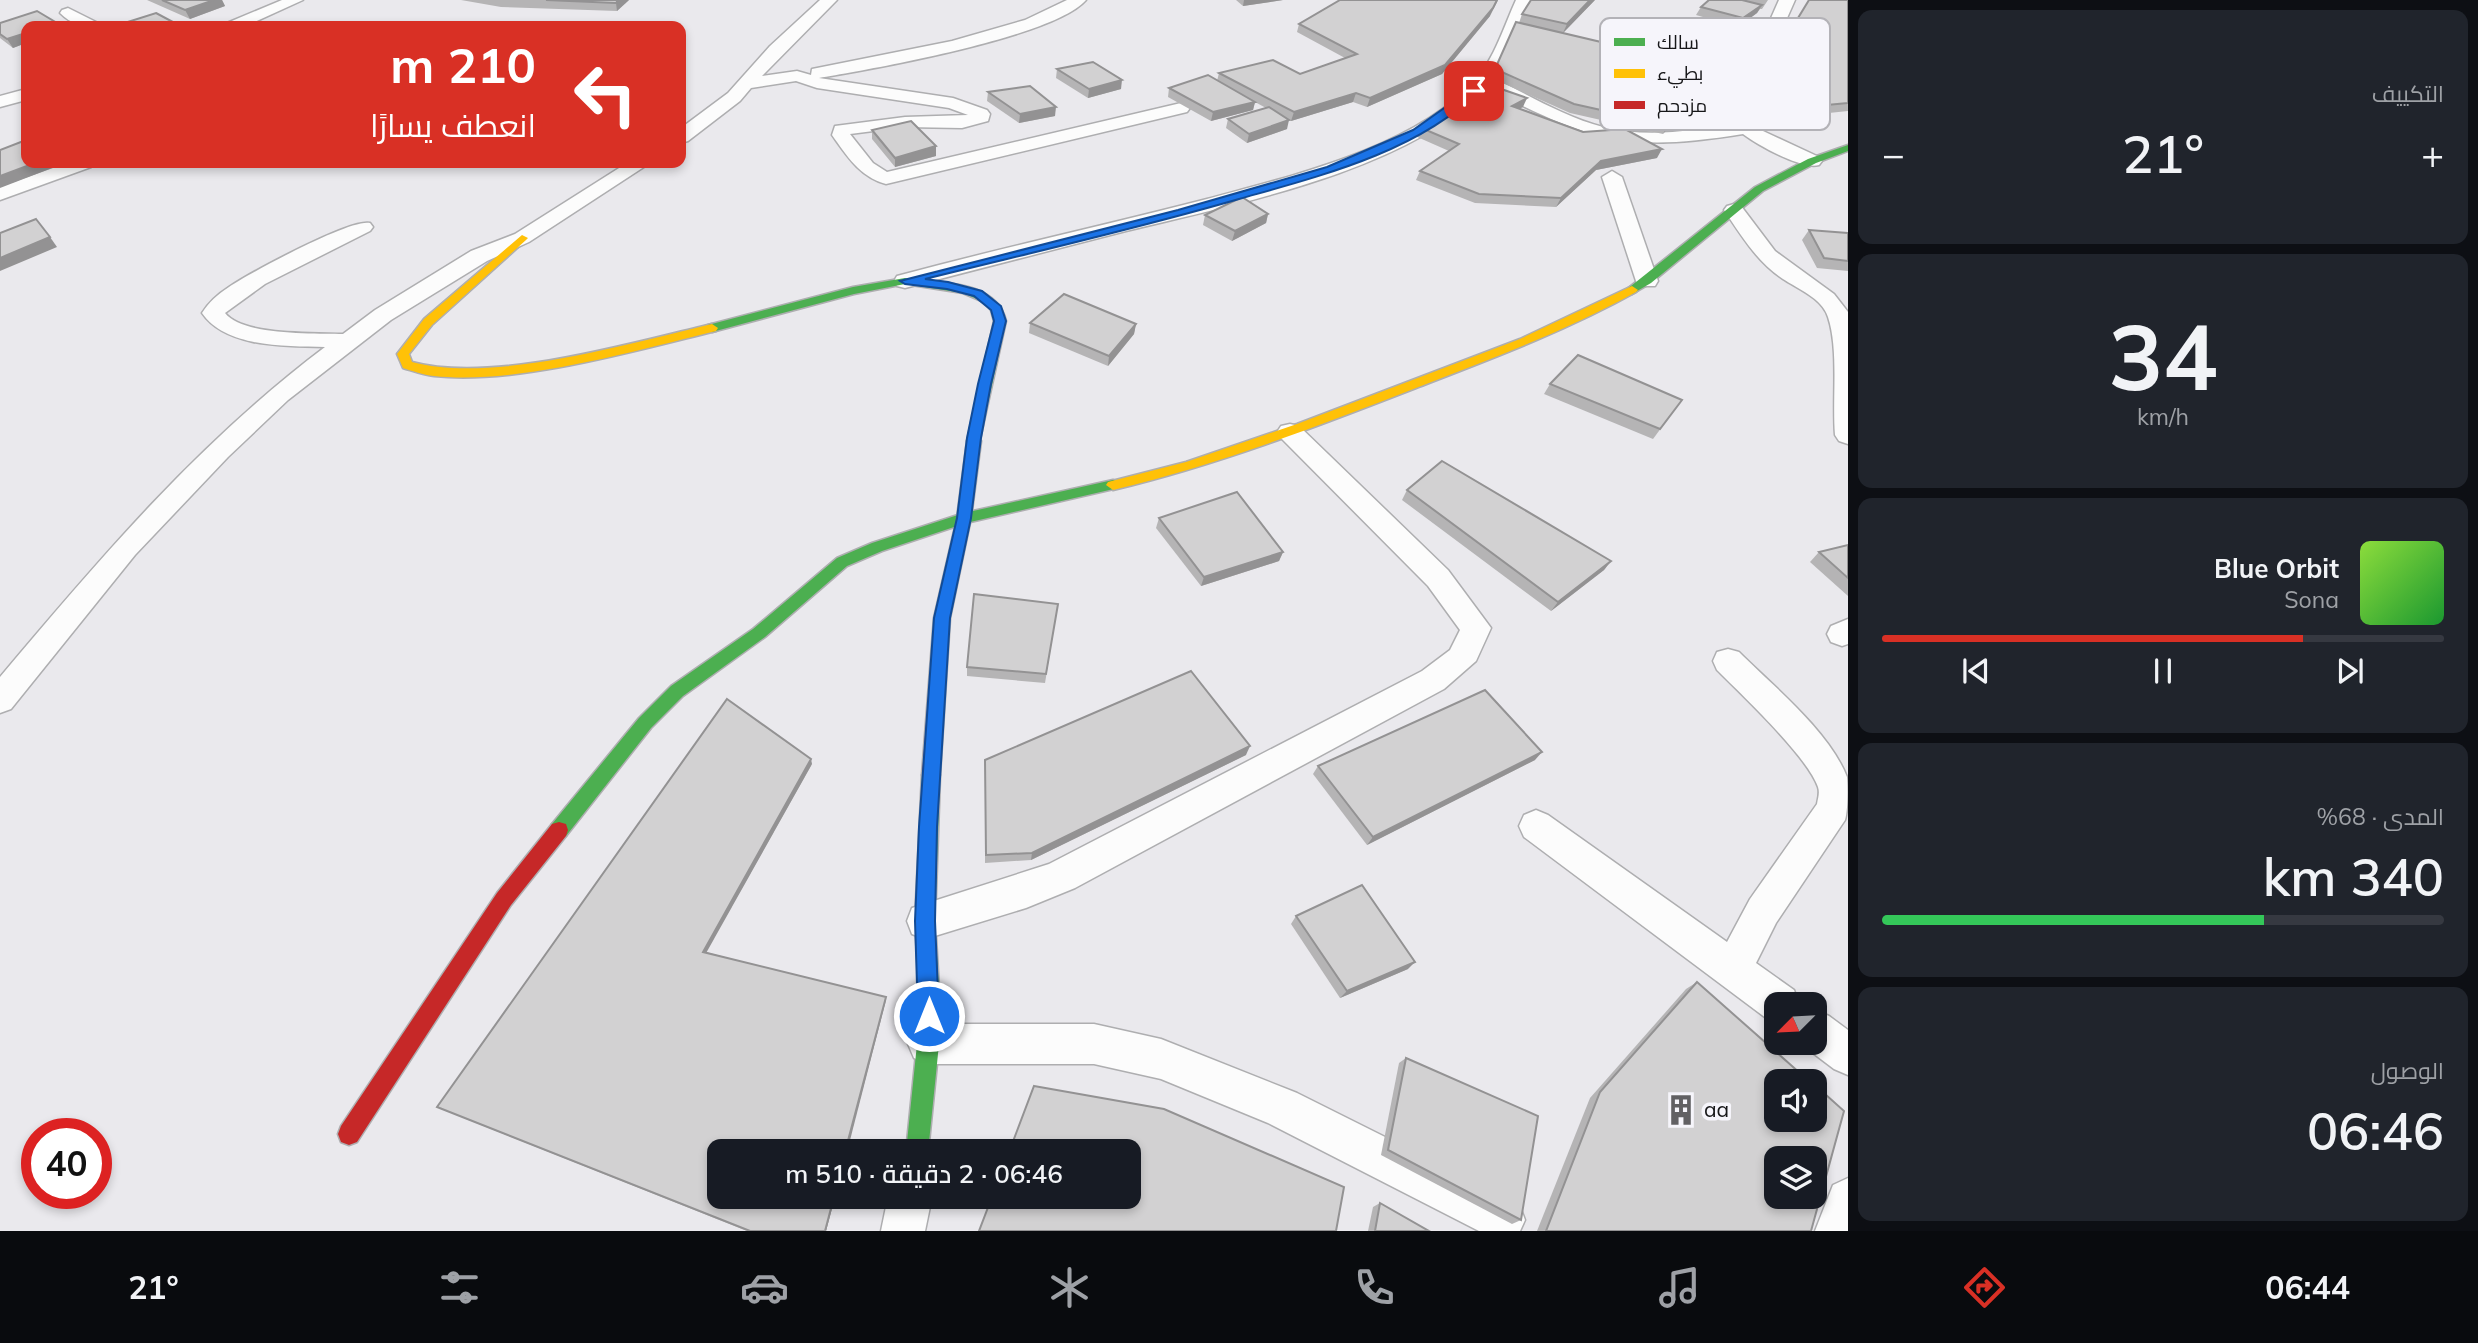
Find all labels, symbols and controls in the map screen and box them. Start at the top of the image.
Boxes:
legend [1600,18,1830,130]
text: سالك [1657,30,1699,54]
text: 210 m [390,34,536,95]
icon: left [560,49,651,140]
pin [1444,61,1504,121]
text: بطيء [1657,61,1703,88]
icon: arrive [1455,72,1493,110]
text: التكييف [2372,79,2444,108]
text: مزدحم [1657,93,1707,119]
text: انعطف يسارًا [370,105,536,145]
text: 21° [2122,121,2204,186]
text: − [1882,130,1905,178]
text: + [2421,130,2444,178]
text: 34 [2108,299,2218,413]
text: km/h [2137,402,2189,431]
text: Blue Orbit [2214,552,2339,585]
text: Sona [2284,585,2339,614]
icon: previous [1957,652,1995,690]
icon: pause [2144,652,2182,690]
icon: next [2331,652,2369,690]
text: المدى · 68% [2317,802,2444,831]
text: 340 km [2263,844,2444,909]
position arrow [892,979,966,1053]
north arrow [1764,992,1827,1055]
map controls [1764,992,1827,1209]
text: الوصول [2371,1056,2444,1085]
button: sound [1764,1069,1827,1132]
building icon: aa [1664,1093,1698,1127]
place label: aa [1704,1096,1729,1122]
text: 06:46 [2307,1098,2444,1163]
speed limit sign: 40 [21,1118,112,1209]
button: layers [1764,1146,1827,1209]
text: 06:46 · 2 دقيقة · 510 m [785,1157,1063,1190]
icon: filters [435,1263,484,1312]
icon: car [740,1263,789,1312]
icon: climate [1045,1263,1094,1312]
icon: phone [1350,1263,1399,1312]
icon: music [1655,1263,1704,1312]
icon: directions [1960,1263,2009,1312]
text: 21° [128,1267,179,1307]
text: 06:44 [2265,1267,2350,1307]

